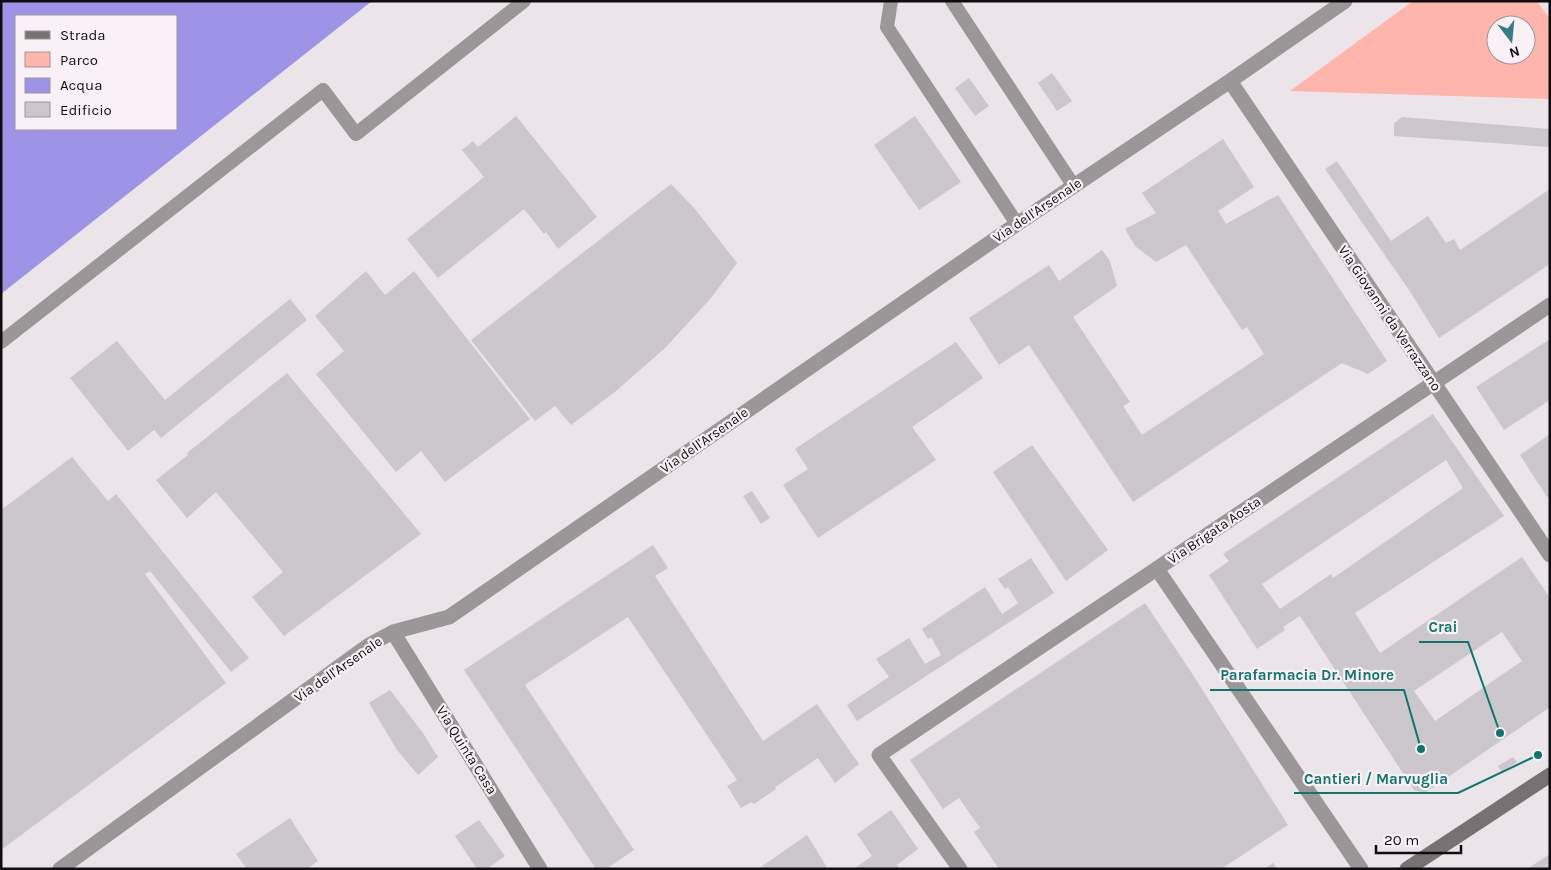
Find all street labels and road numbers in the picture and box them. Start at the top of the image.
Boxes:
street label: Via dell'Arsenale [990,175,1085,246]
street label: Via Giovanni da Verrazzano [1334,242,1445,394]
street label: Via dell'Arsenale [657,404,751,477]
street label: Via Brigata Aosta [1164,493,1264,568]
street label: Via dell'Arsenale [291,633,385,706]
street label: Via Quinta Casa [433,703,501,798]

